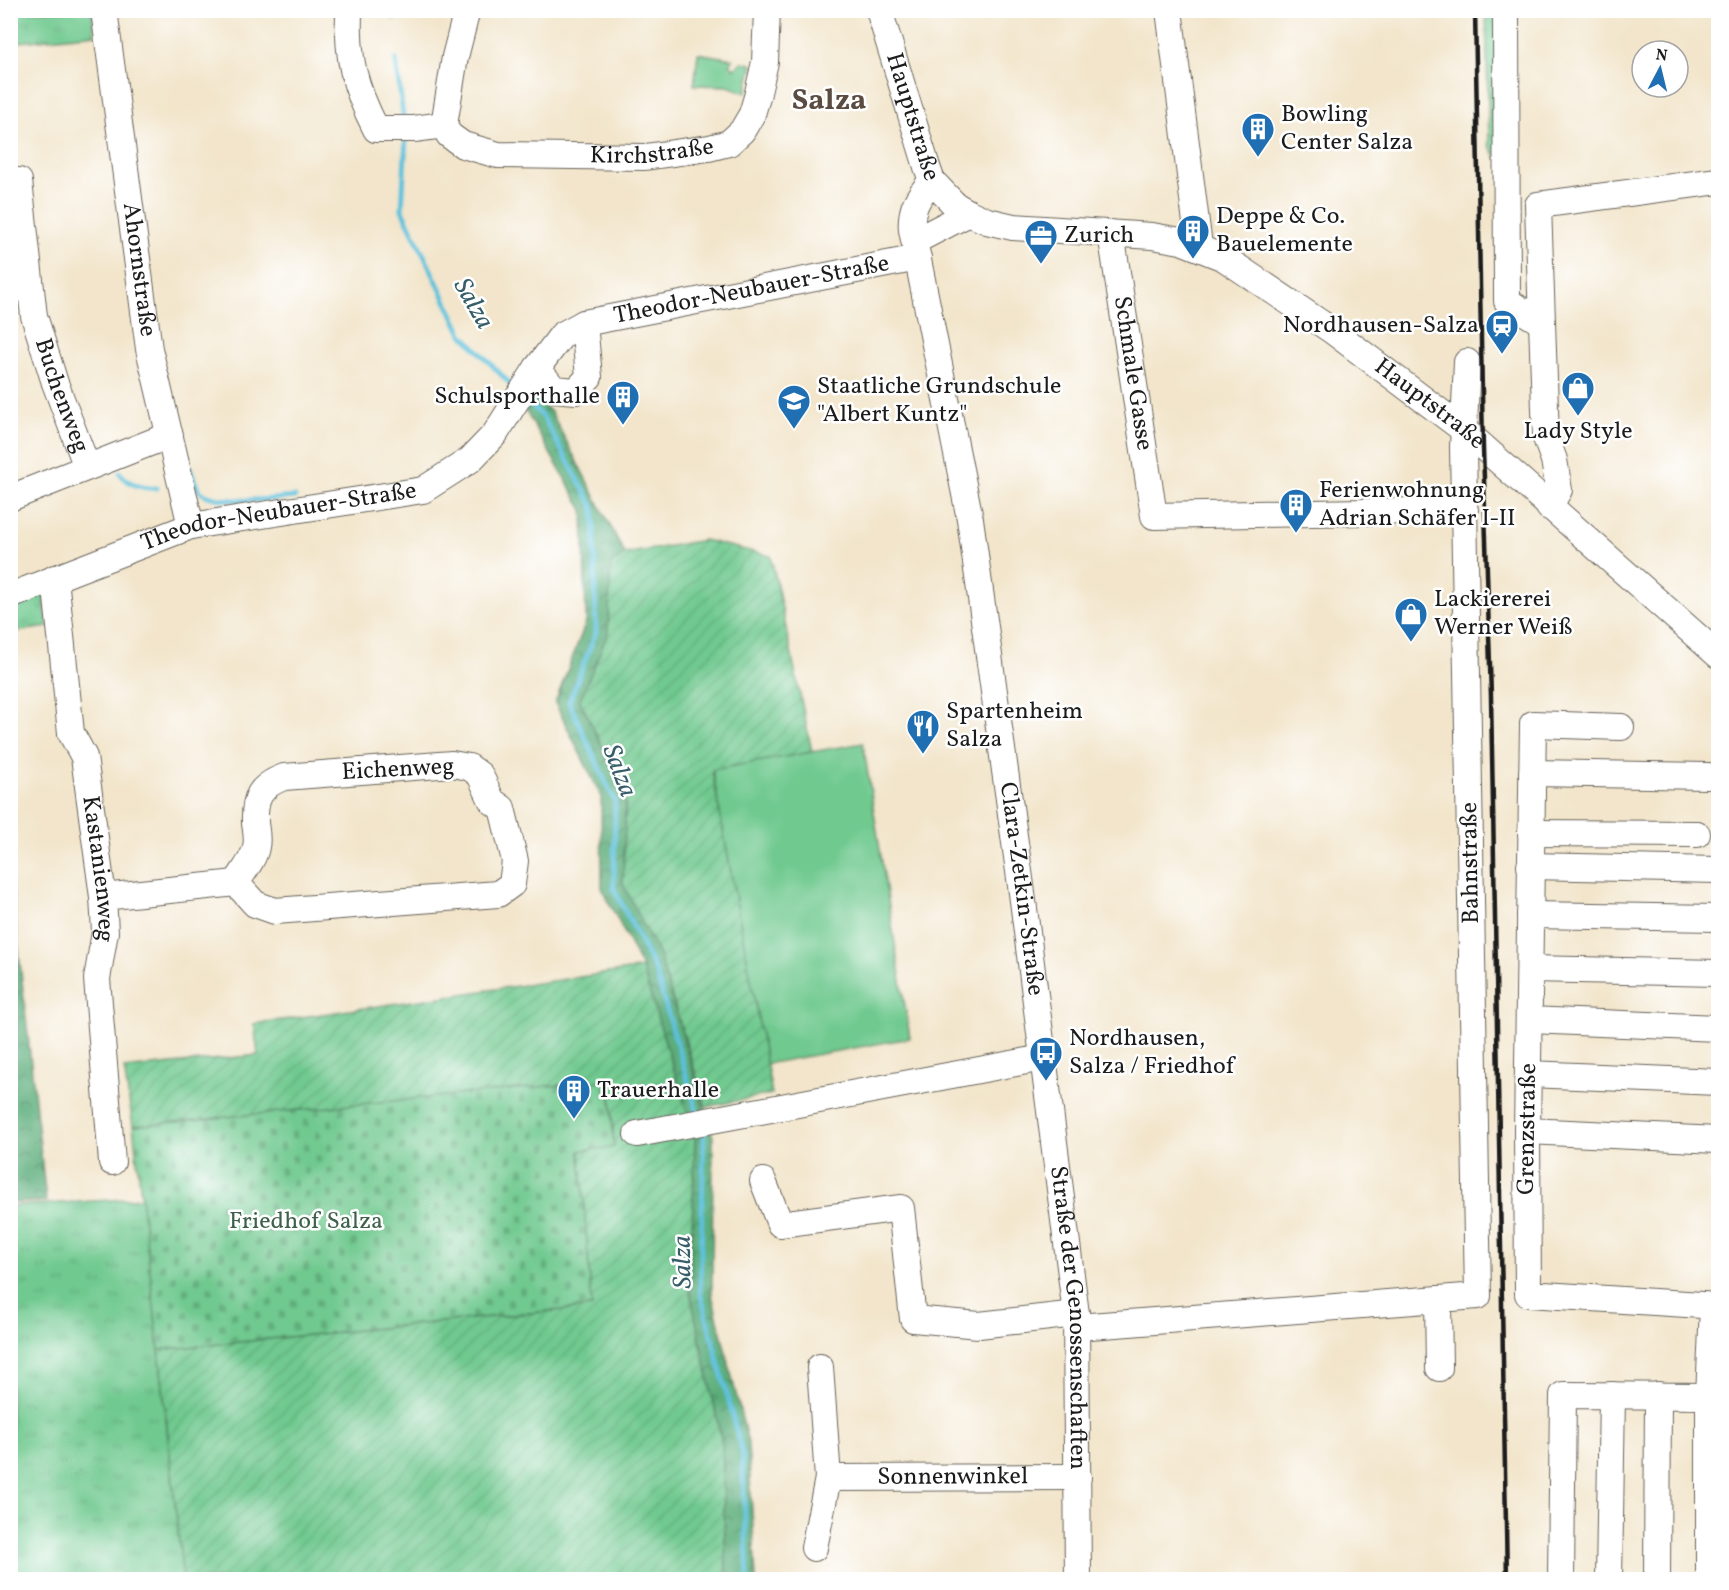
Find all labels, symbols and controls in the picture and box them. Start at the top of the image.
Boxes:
north arrow [1630,39,1690,99]
text: N [1654,44,1669,68]
street label: Hauptstraße [876,49,948,186]
district label: Salza [792,80,867,122]
place label: Bowling Center Salza [1281,98,1413,160]
building icon: Bowling Center Salza [1240,111,1276,158]
street label: Kirchstraße [590,130,716,174]
place label: Deppe & Co. Bauelemente [1216,200,1353,262]
street label: Ahornstraße [113,201,164,339]
building icon: Deppe & Co. Bauelemente [1175,213,1211,260]
office icon: Zurich [1023,218,1059,265]
place label: Zurich [1064,219,1134,253]
street label: Theodor-Neubauer-Straße [611,247,892,334]
water label: Salza [444,272,502,336]
street label: Schmale Gasse [1104,294,1161,453]
station icon: Nordhausen-Salza [1484,308,1520,355]
place label: Nordhausen-Salza [1283,309,1479,343]
street label: Buchenweg [25,334,97,458]
street label: Hauptstraße [1367,351,1492,458]
place label: Staatliche Grundschule "Albert Kuntz" [817,370,1061,432]
shop icon: Lady Style [1560,370,1596,417]
building icon: Schulsporthalle [605,379,641,426]
place label: Schulsporthalle [434,380,600,414]
school or university icon: Staatliche Grundschule "Albert Kuntz" [776,383,812,430]
place label: Lady Style [1523,415,1633,449]
street label: Theodor-Neubauer-Straße [136,474,419,561]
place label: Ferienwohnung Adrian Schäfer I-II [1319,474,1516,536]
building icon: Ferienwohnung Adrian Schäfer I-II [1278,487,1314,534]
place label: Lackiererei Werner Weiß [1434,583,1573,645]
shop icon: Lackiererei Werner Weiß [1393,596,1429,643]
place label: Spartenheim Salza [946,695,1083,757]
restaurant icon: Spartenheim Salza [905,708,941,755]
water label: Salza [593,740,645,802]
street label: Eichenweg [341,750,455,790]
street label: Clara-Zetkin-Straße [990,780,1052,998]
street label: Kastanienweg [72,794,122,945]
street label: Bahnstraße [1453,802,1489,924]
place label: Nordhausen, Salza / Friedhof [1069,1022,1237,1084]
bus stop icon: Nordhausen, Salza / Friedhof [1028,1035,1064,1082]
street label: Grenzstraße [1510,1063,1546,1195]
building icon: Trauerhalle [556,1073,592,1120]
place label: Trauerhalle [597,1074,719,1108]
street label: Straße der Genossenschaften [1040,1164,1094,1470]
park label: Friedhof Salza [229,1205,383,1239]
water label: Salza [665,1235,701,1289]
street label: Sonnenwinkel [877,1460,1028,1495]

